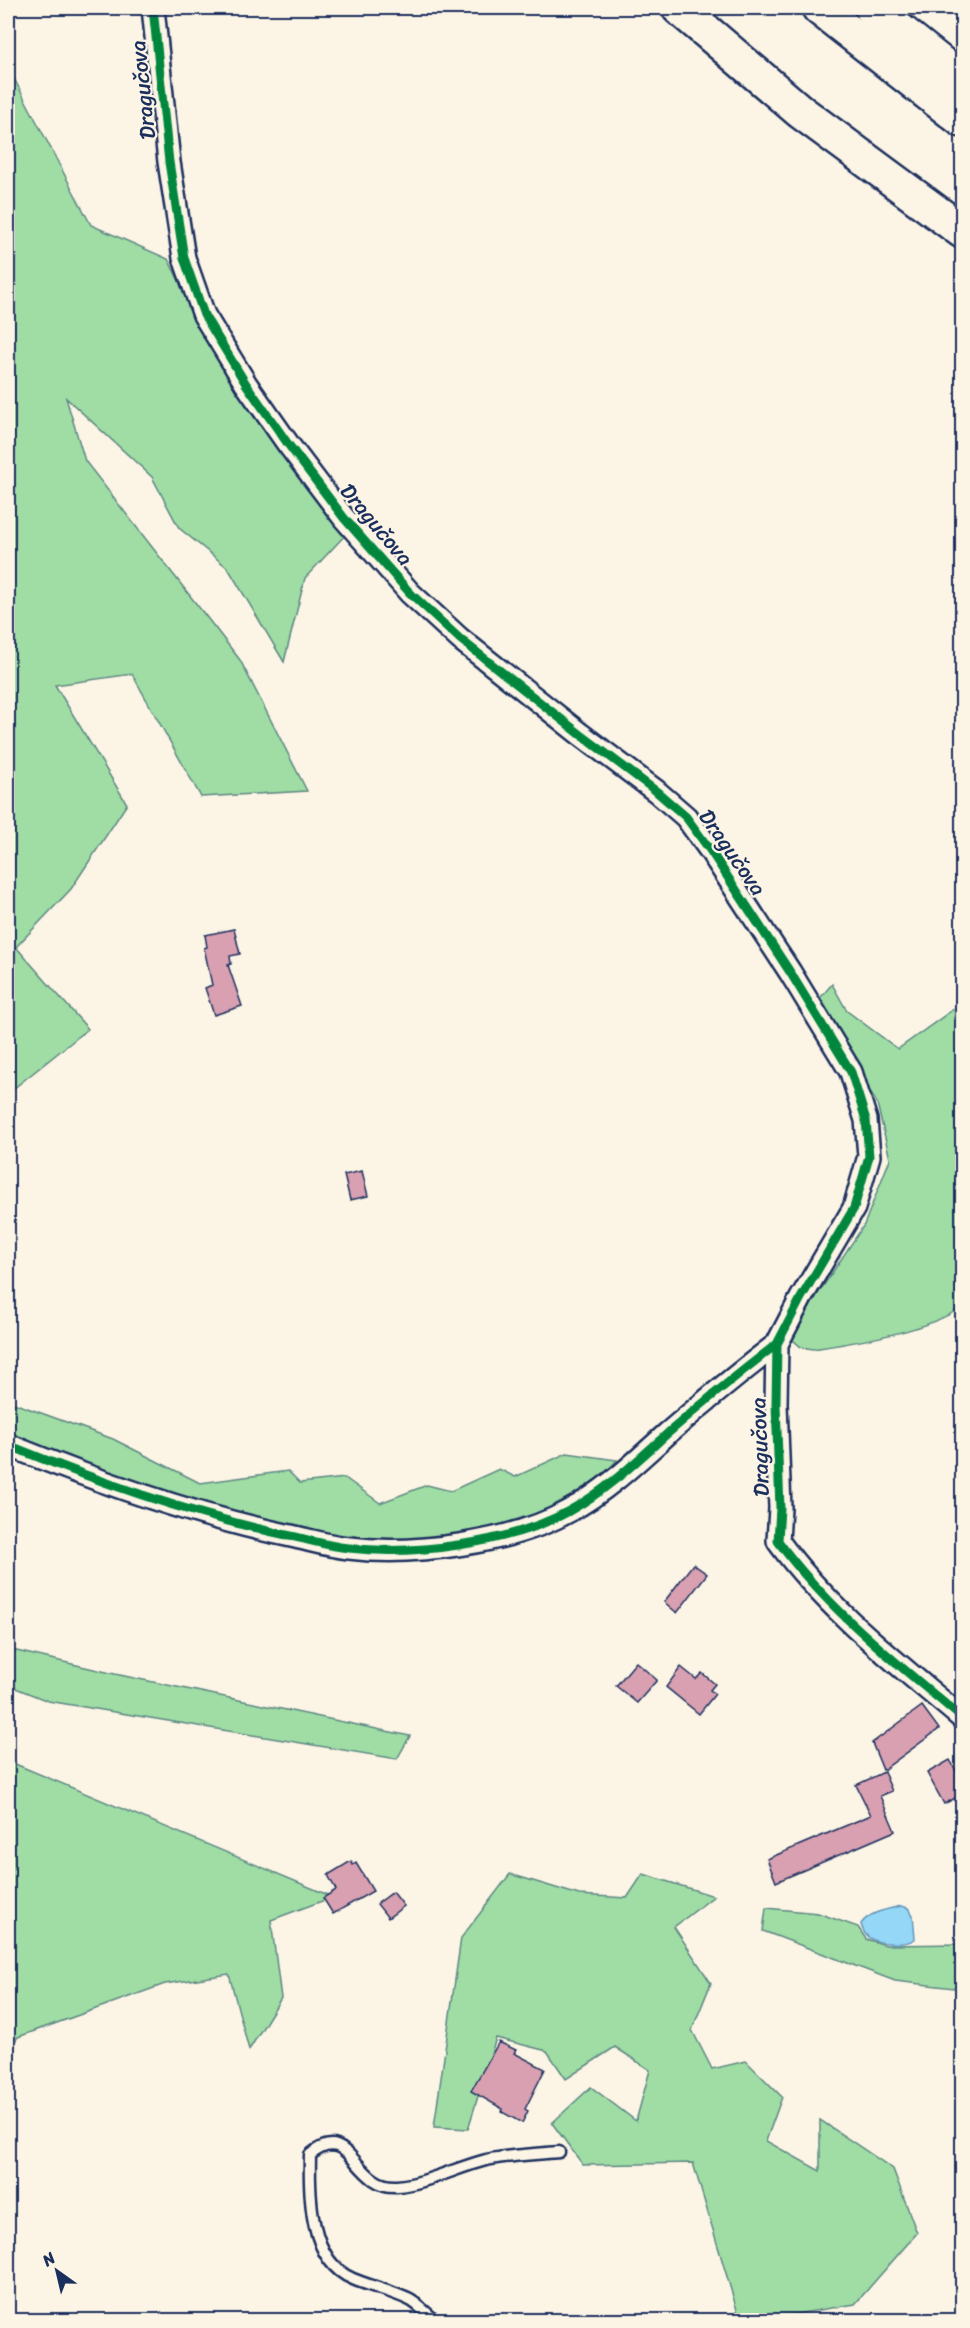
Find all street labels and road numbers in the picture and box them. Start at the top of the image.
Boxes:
street label: Dragučova [118,39,167,141]
street label: Dragučova [330,474,423,575]
street label: Dragučova [688,800,777,904]
street label: Dragučova [738,1397,781,1497]

